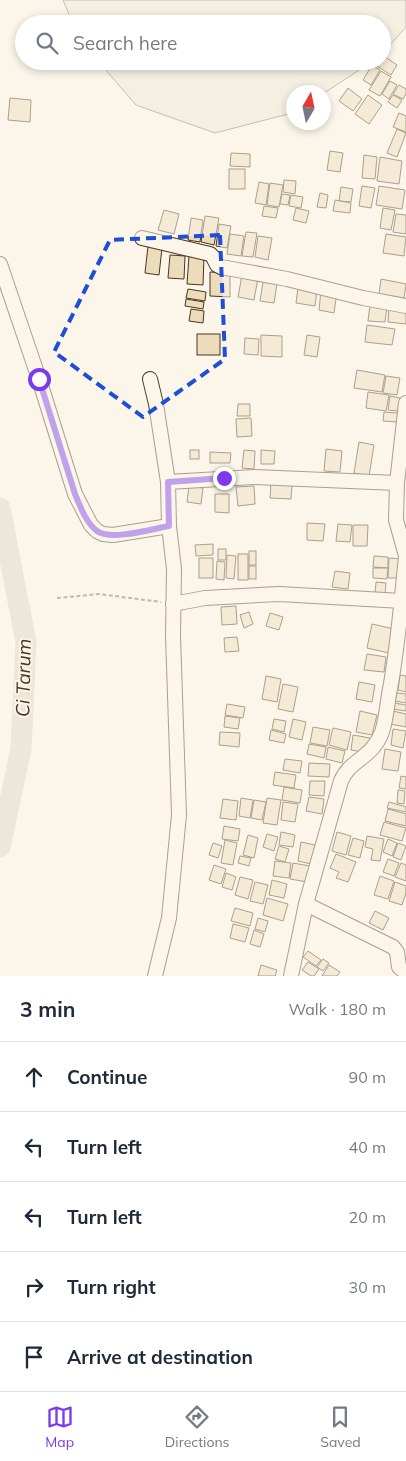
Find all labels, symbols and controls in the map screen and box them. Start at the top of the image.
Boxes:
search box [15,15,391,70]
icon: search [33,29,61,57]
text: Search here [73,31,177,55]
north arrow [286,85,331,130]
route start [28,368,51,391]
route end [213,467,236,490]
water label: Ci Tarum [10,639,36,717]
text: 3 min [20,996,75,1022]
text: Walk · 180 m [288,999,386,1019]
icon: ahead [20,1063,48,1091]
text: Continue [67,1065,147,1089]
text: 90 m [349,1067,386,1087]
icon: left [20,1133,48,1161]
text: Turn left [67,1135,142,1159]
text: 40 m [349,1137,386,1157]
icon: left [20,1203,48,1231]
text: Turn left [67,1205,142,1229]
text: 20 m [349,1207,386,1227]
icon: right [20,1273,48,1301]
text: Turn right [67,1275,156,1299]
text: 30 m [349,1277,386,1297]
icon: arrive [20,1343,48,1371]
text: Arrive at destination [67,1345,253,1369]
tab: Map [45,1403,74,1451]
tab: Directions [165,1403,230,1451]
tab: Saved [320,1403,361,1451]

